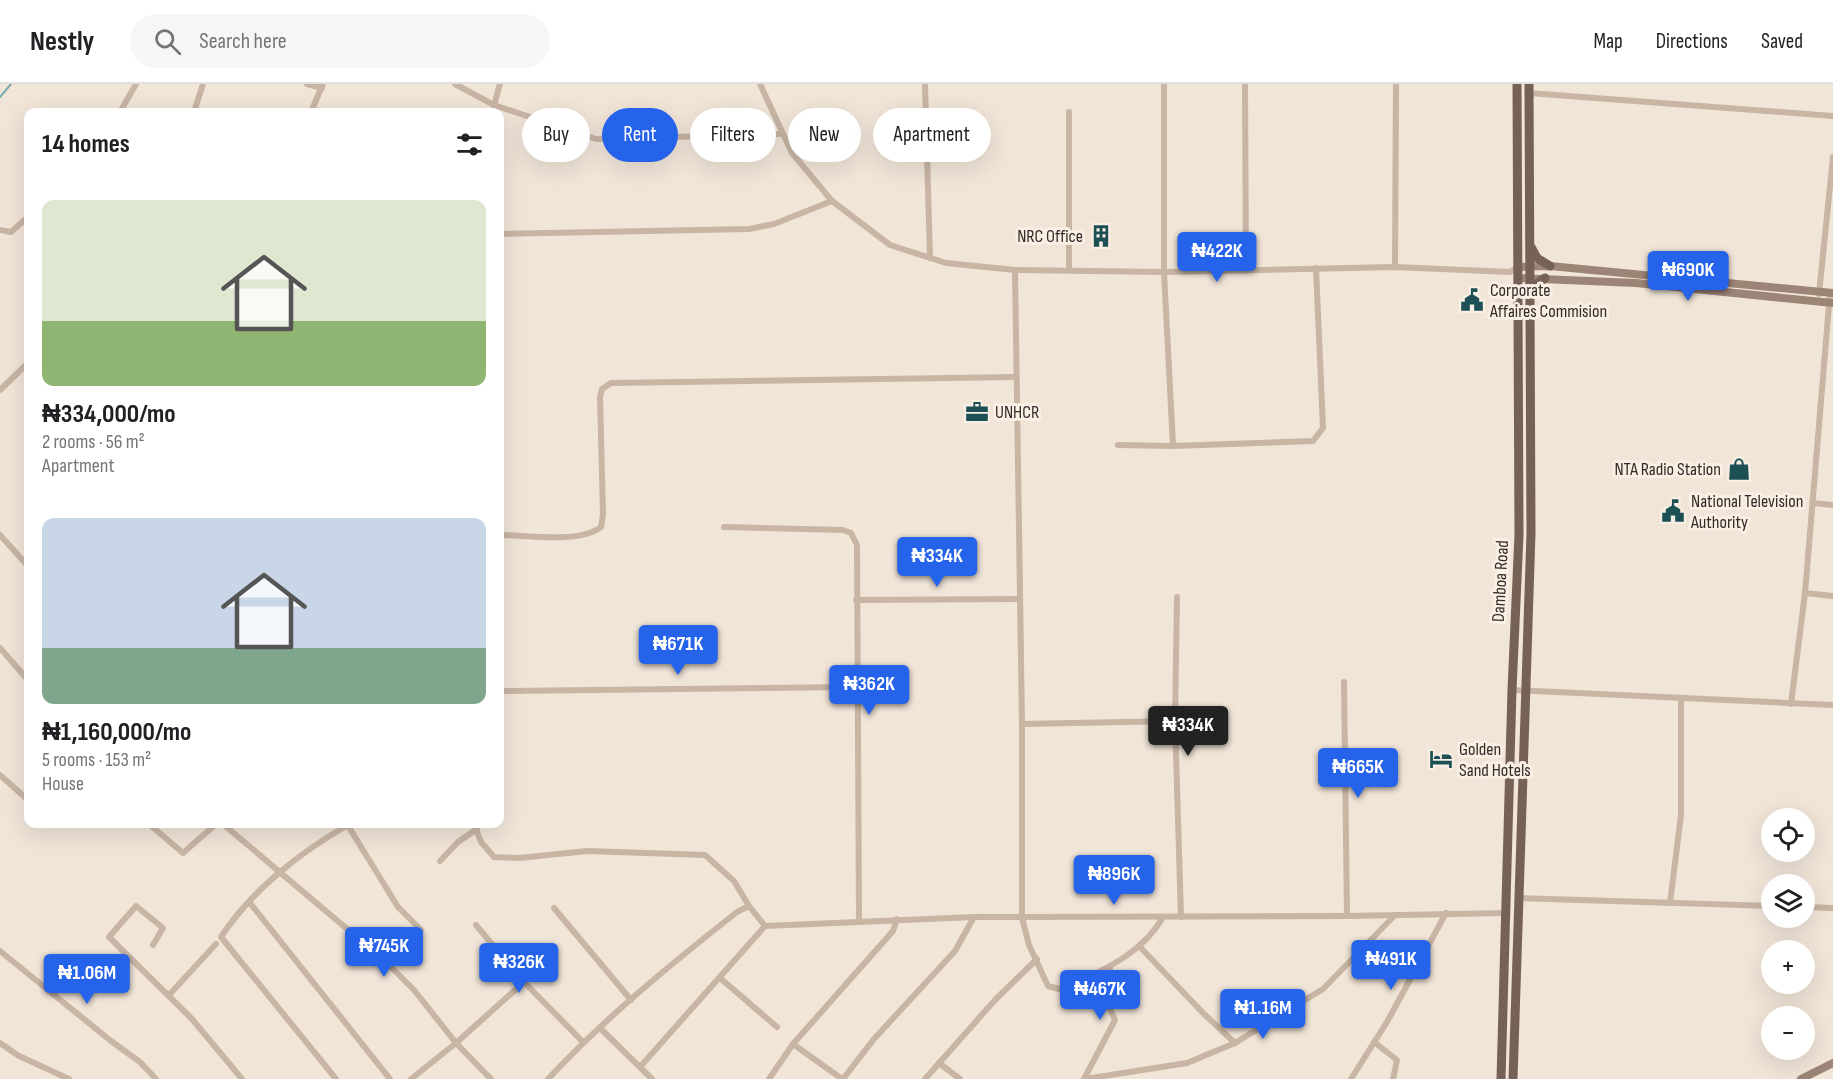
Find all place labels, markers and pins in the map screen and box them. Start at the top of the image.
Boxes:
building icon: NRC Office [1088,223,1114,249]
place label: NRC Office [1017,226,1083,247]
pin: ₦422K [1175,232,1259,283]
pin: ₦690K [1646,251,1730,302]
place label: Corporate Affaires Commision [1489,280,1607,322]
public building icon: Corporate Affaires Commision [1459,287,1485,313]
office icon: UNHCR [964,399,990,425]
place label: UNHCR [995,402,1039,423]
shop icon: NTA Radio Station [1726,456,1752,482]
place label: NTA Radio Station [1614,459,1721,480]
place label: National Television Authority [1690,491,1803,533]
public building icon: National Television Authority [1660,498,1686,524]
pin: ₦334K [895,537,979,588]
pin: ₦671K [636,625,720,676]
pin: ₦362K [827,665,911,716]
pin: ₦334K [1146,706,1230,757]
place label: Golden Sand Hotels [1459,739,1531,781]
hotel icon: Golden Sand Hotels [1428,746,1454,772]
pin: ₦665K [1316,748,1400,799]
pin: ₦896K [1072,855,1156,906]
pin: ₦745K [342,927,426,978]
pin: ₦491K [1349,940,1433,991]
pin: ₦326K [477,943,561,994]
pin: ₦1.06M [38,954,136,1005]
pin: ₦467K [1058,970,1142,1021]
pin: ₦1.16M [1214,989,1312,1040]

